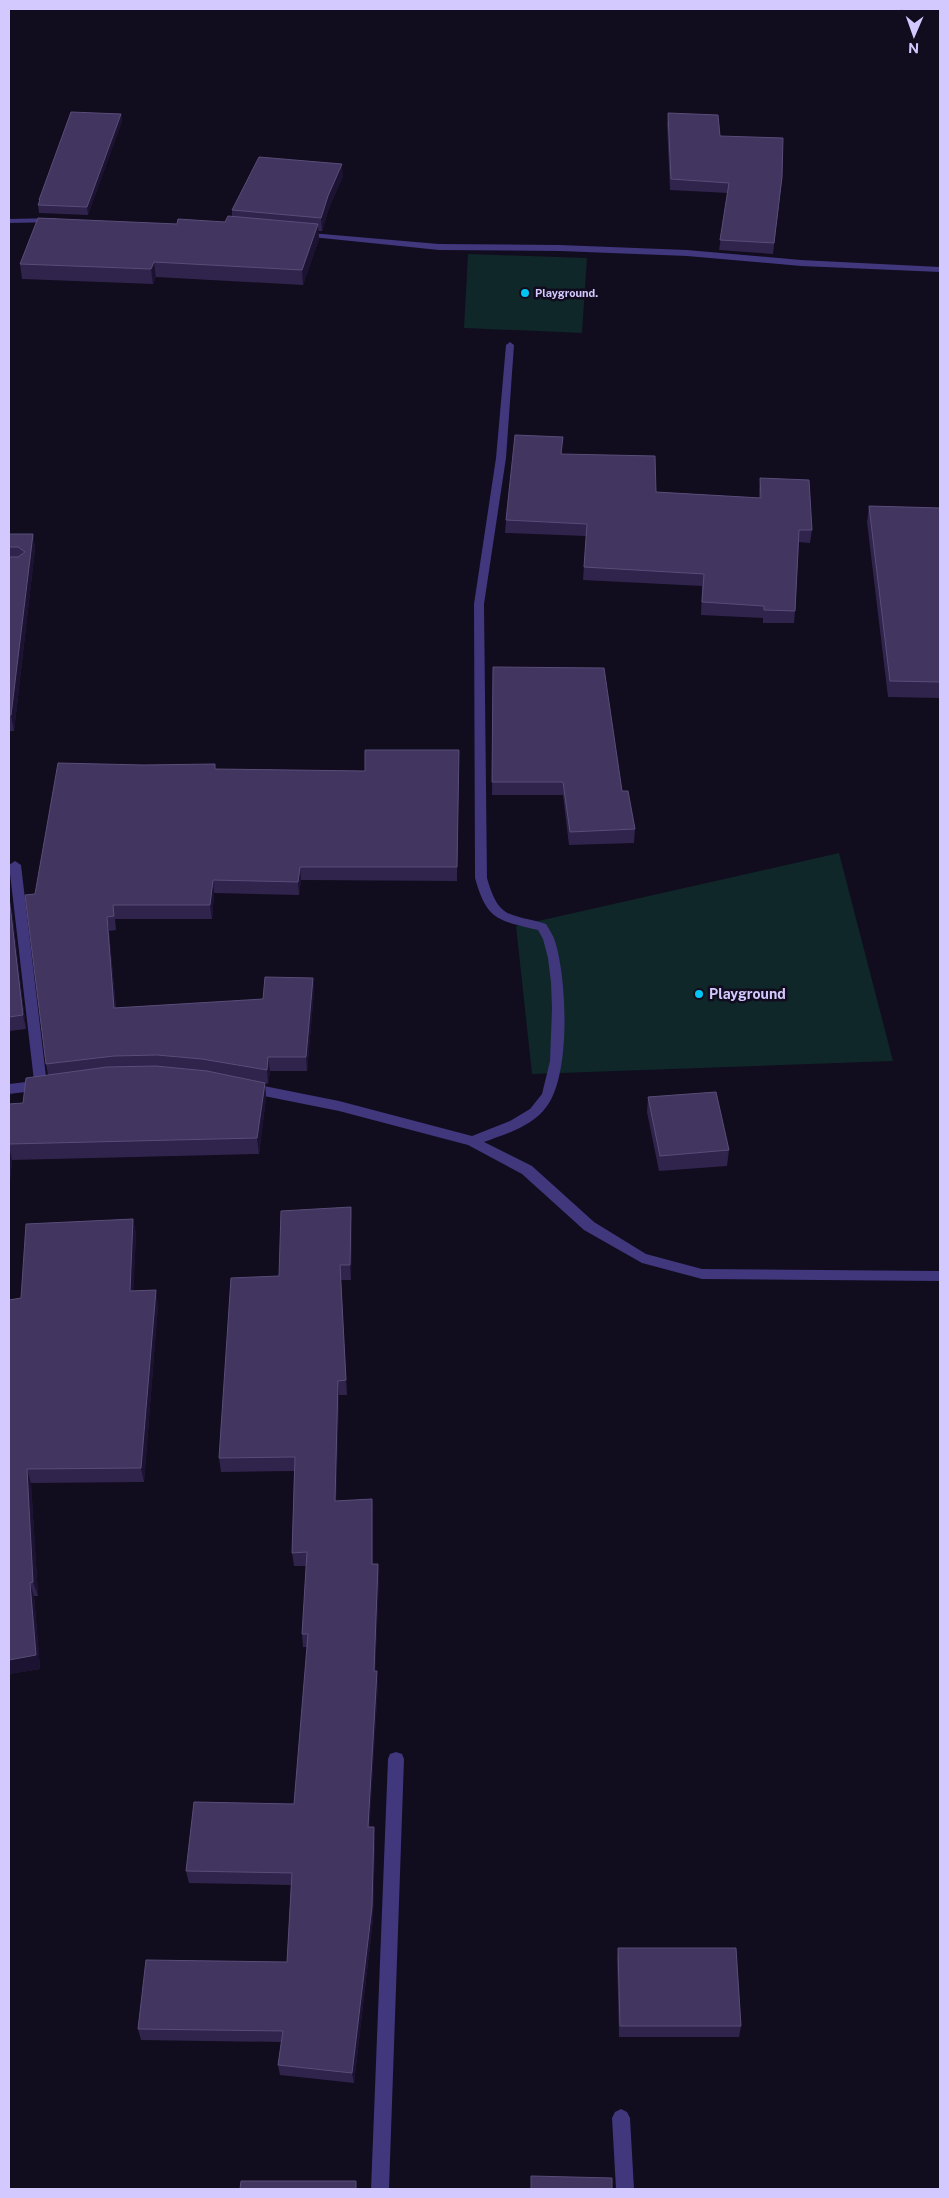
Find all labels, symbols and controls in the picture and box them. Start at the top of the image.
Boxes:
north arrow [889,10,939,60]
text: N [908,40,919,56]
marker: Playground. [519,287,531,299]
place label: Playground. [535,287,598,299]
place label: Playground [709,986,786,1002]
marker: Playground [693,988,705,1000]

